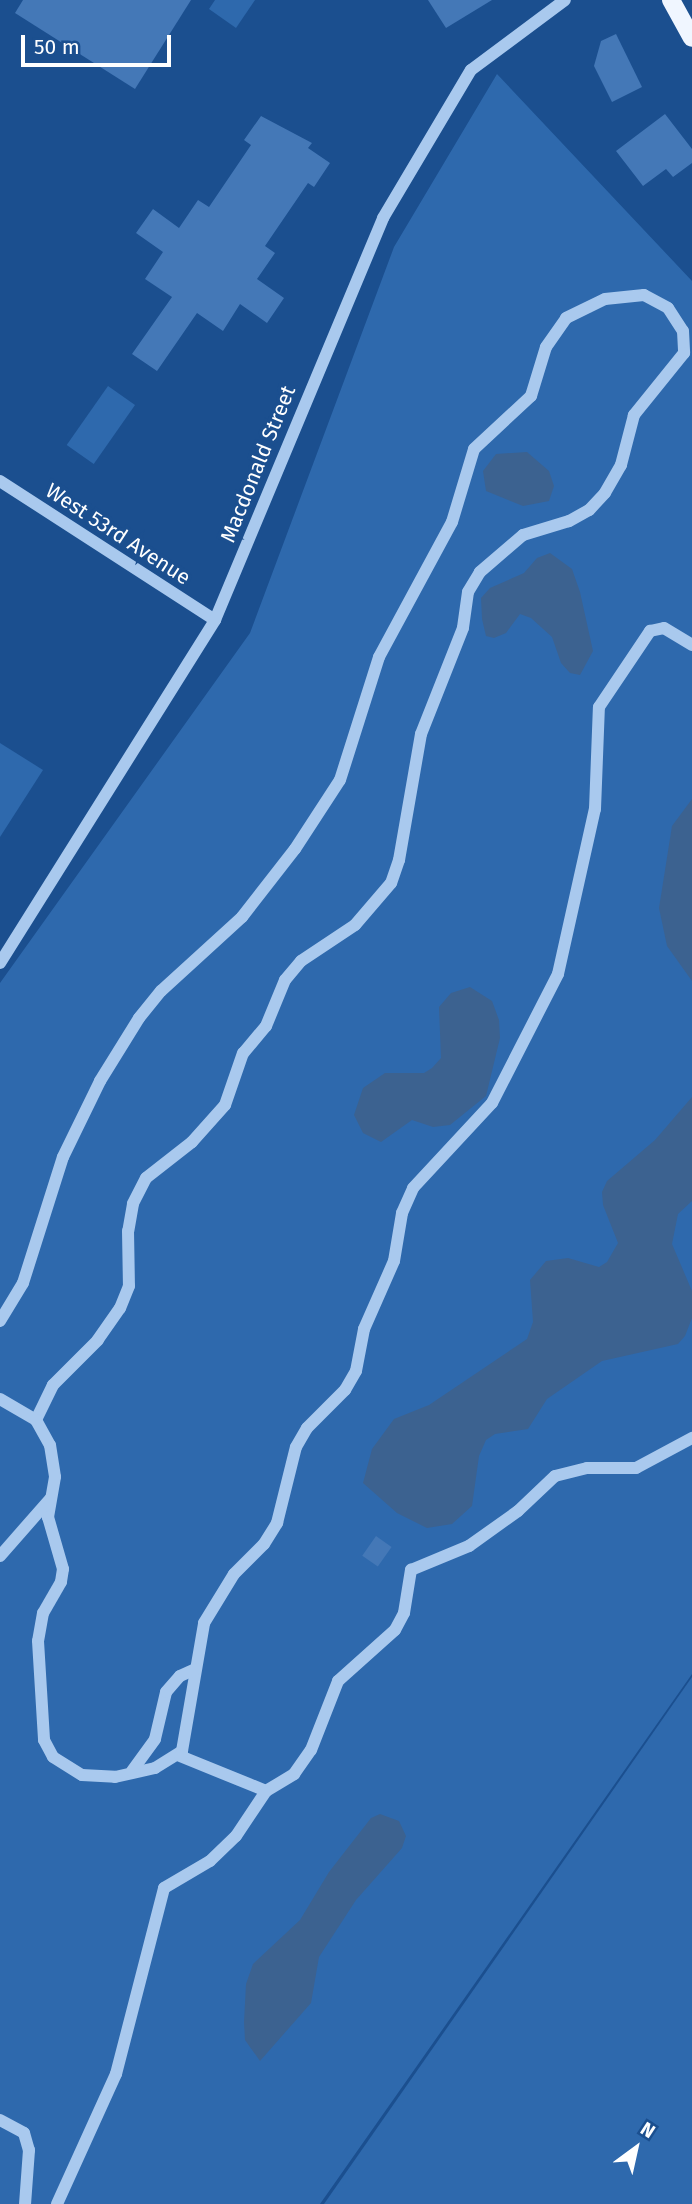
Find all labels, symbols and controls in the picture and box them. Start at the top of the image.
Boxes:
scale bar [24,21,175,65]
text: 50 m [34,34,80,60]
street label: Macdonald Street [215,382,301,546]
street label: West 53rd Avenue [41,478,195,590]
north arrow [601,2113,671,2183]
text: N [636,2117,659,2143]

